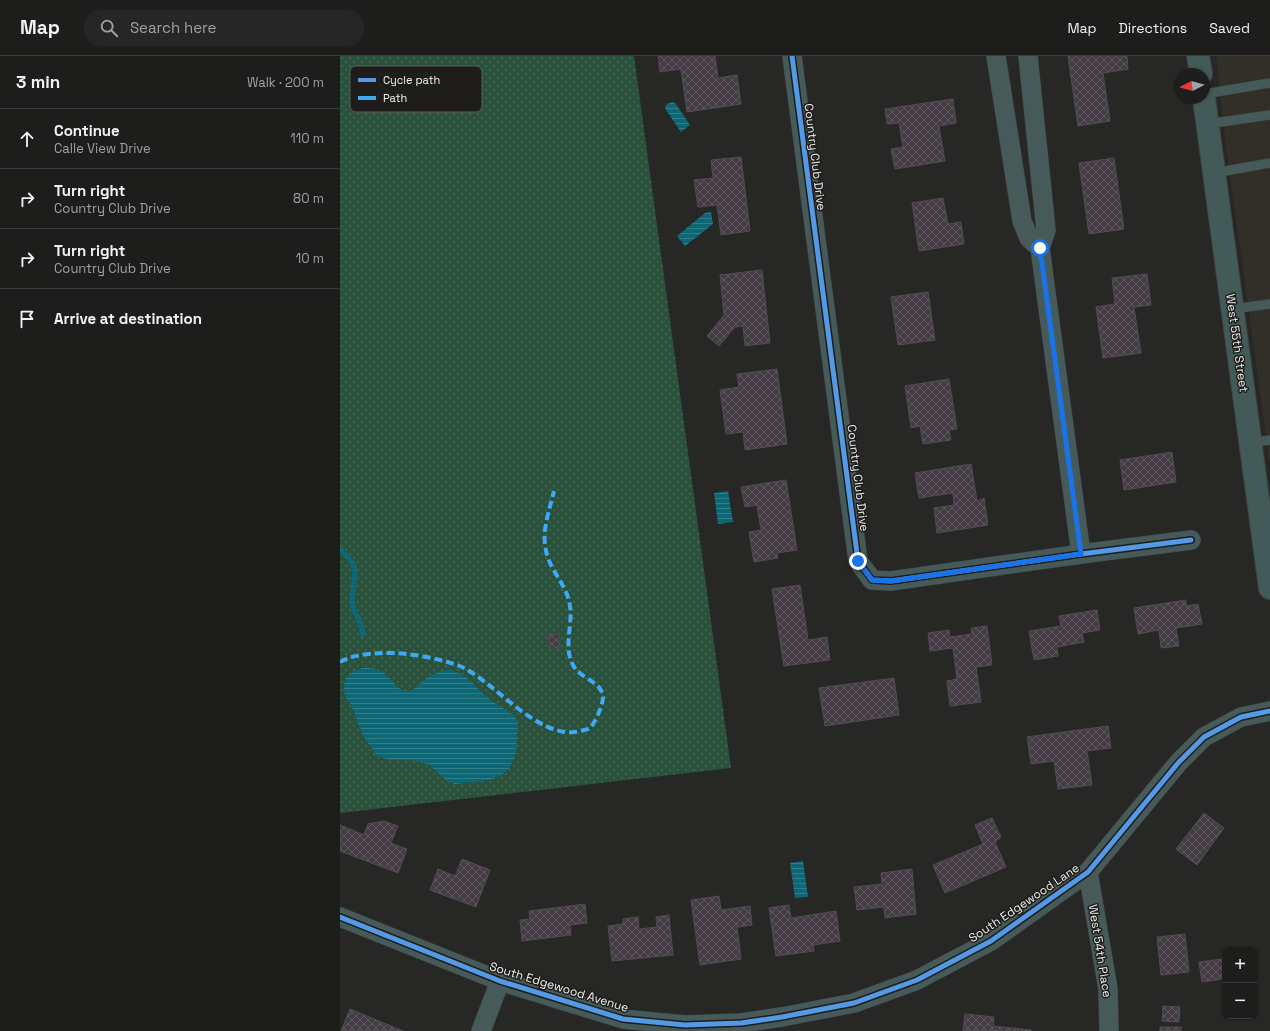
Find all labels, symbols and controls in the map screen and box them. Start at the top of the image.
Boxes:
search box [84,10,364,46]
text: Map [20,15,60,40]
icon: search [98,17,120,39]
text: Search here [130,18,216,37]
text: Map [1067,19,1097,37]
text: Directions [1119,19,1187,37]
text: Saved [1209,19,1250,37]
legend [350,66,482,112]
north arrow [1174,68,1210,104]
text: 3 min [16,71,60,93]
text: Cycle path [383,73,440,87]
text: Walk · 200 m [247,74,324,91]
text: Path [383,91,407,105]
street label: Country Club Drive [800,103,830,211]
text: Continue [54,121,120,140]
icon: ahead [16,128,38,150]
text: 110 m [290,130,324,147]
text: Calle View Drive [54,140,151,157]
text: Turn right [54,181,125,200]
icon: right [16,188,38,210]
text: 80 m [293,190,324,207]
text: Country Club Drive [54,200,171,217]
route start [1031,239,1049,257]
text: Turn right [54,241,125,260]
icon: right [16,248,38,270]
text: 10 m [296,250,324,267]
text: Country Club Drive [54,260,171,277]
street label: West 55th Street [1222,293,1252,393]
icon: arrive [16,308,38,330]
text: Arrive at destination [54,309,202,328]
street label: Country Club Drive [843,424,873,532]
route end [849,552,867,570]
street label: South Edgewood Lane [966,860,1082,946]
street label: West 54th Place [1085,903,1115,999]
map controls [1222,947,1258,1019]
button: + [1222,947,1258,983]
street label: South Edgewood Avenue [488,958,630,1016]
button: − [1222,983,1258,1019]

